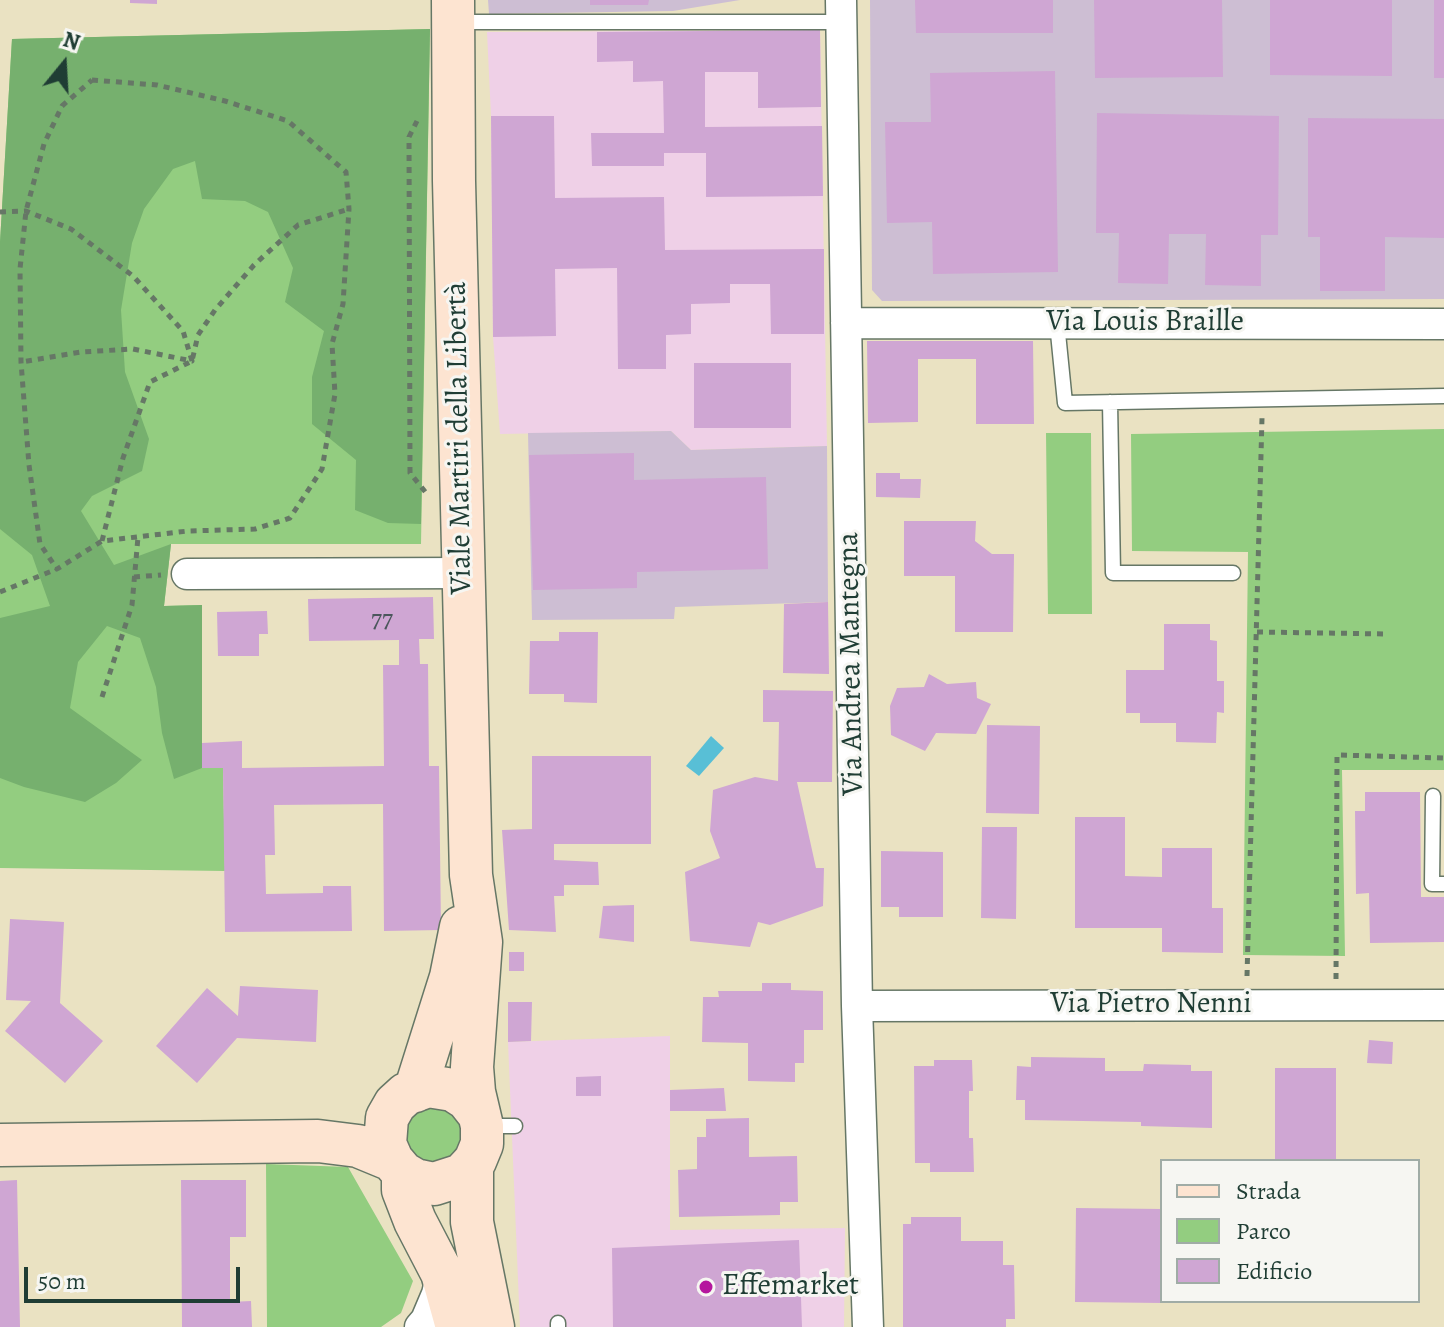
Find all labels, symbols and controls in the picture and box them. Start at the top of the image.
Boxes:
north arrow [24,24,104,104]
text: N [59,24,84,58]
street label: Viale Martiri della Libertà [439,281,481,595]
street label: Via Louis Braille [1046,305,1244,341]
street label: Via Andrea Mantegna [832,532,872,796]
house number: 77 [371,605,393,637]
street label: Via Pietro Nenni [1050,987,1252,1023]
legend [1160,1159,1420,1303]
text: Strada [1236,1175,1301,1207]
text: Parco [1236,1215,1291,1247]
scale bar [28,1251,244,1301]
text: Edificio [1236,1255,1312,1287]
text: 50 m [38,1265,86,1297]
place label: Effemarket [722,1269,859,1305]
marker: Effemarket [697,1278,715,1296]

